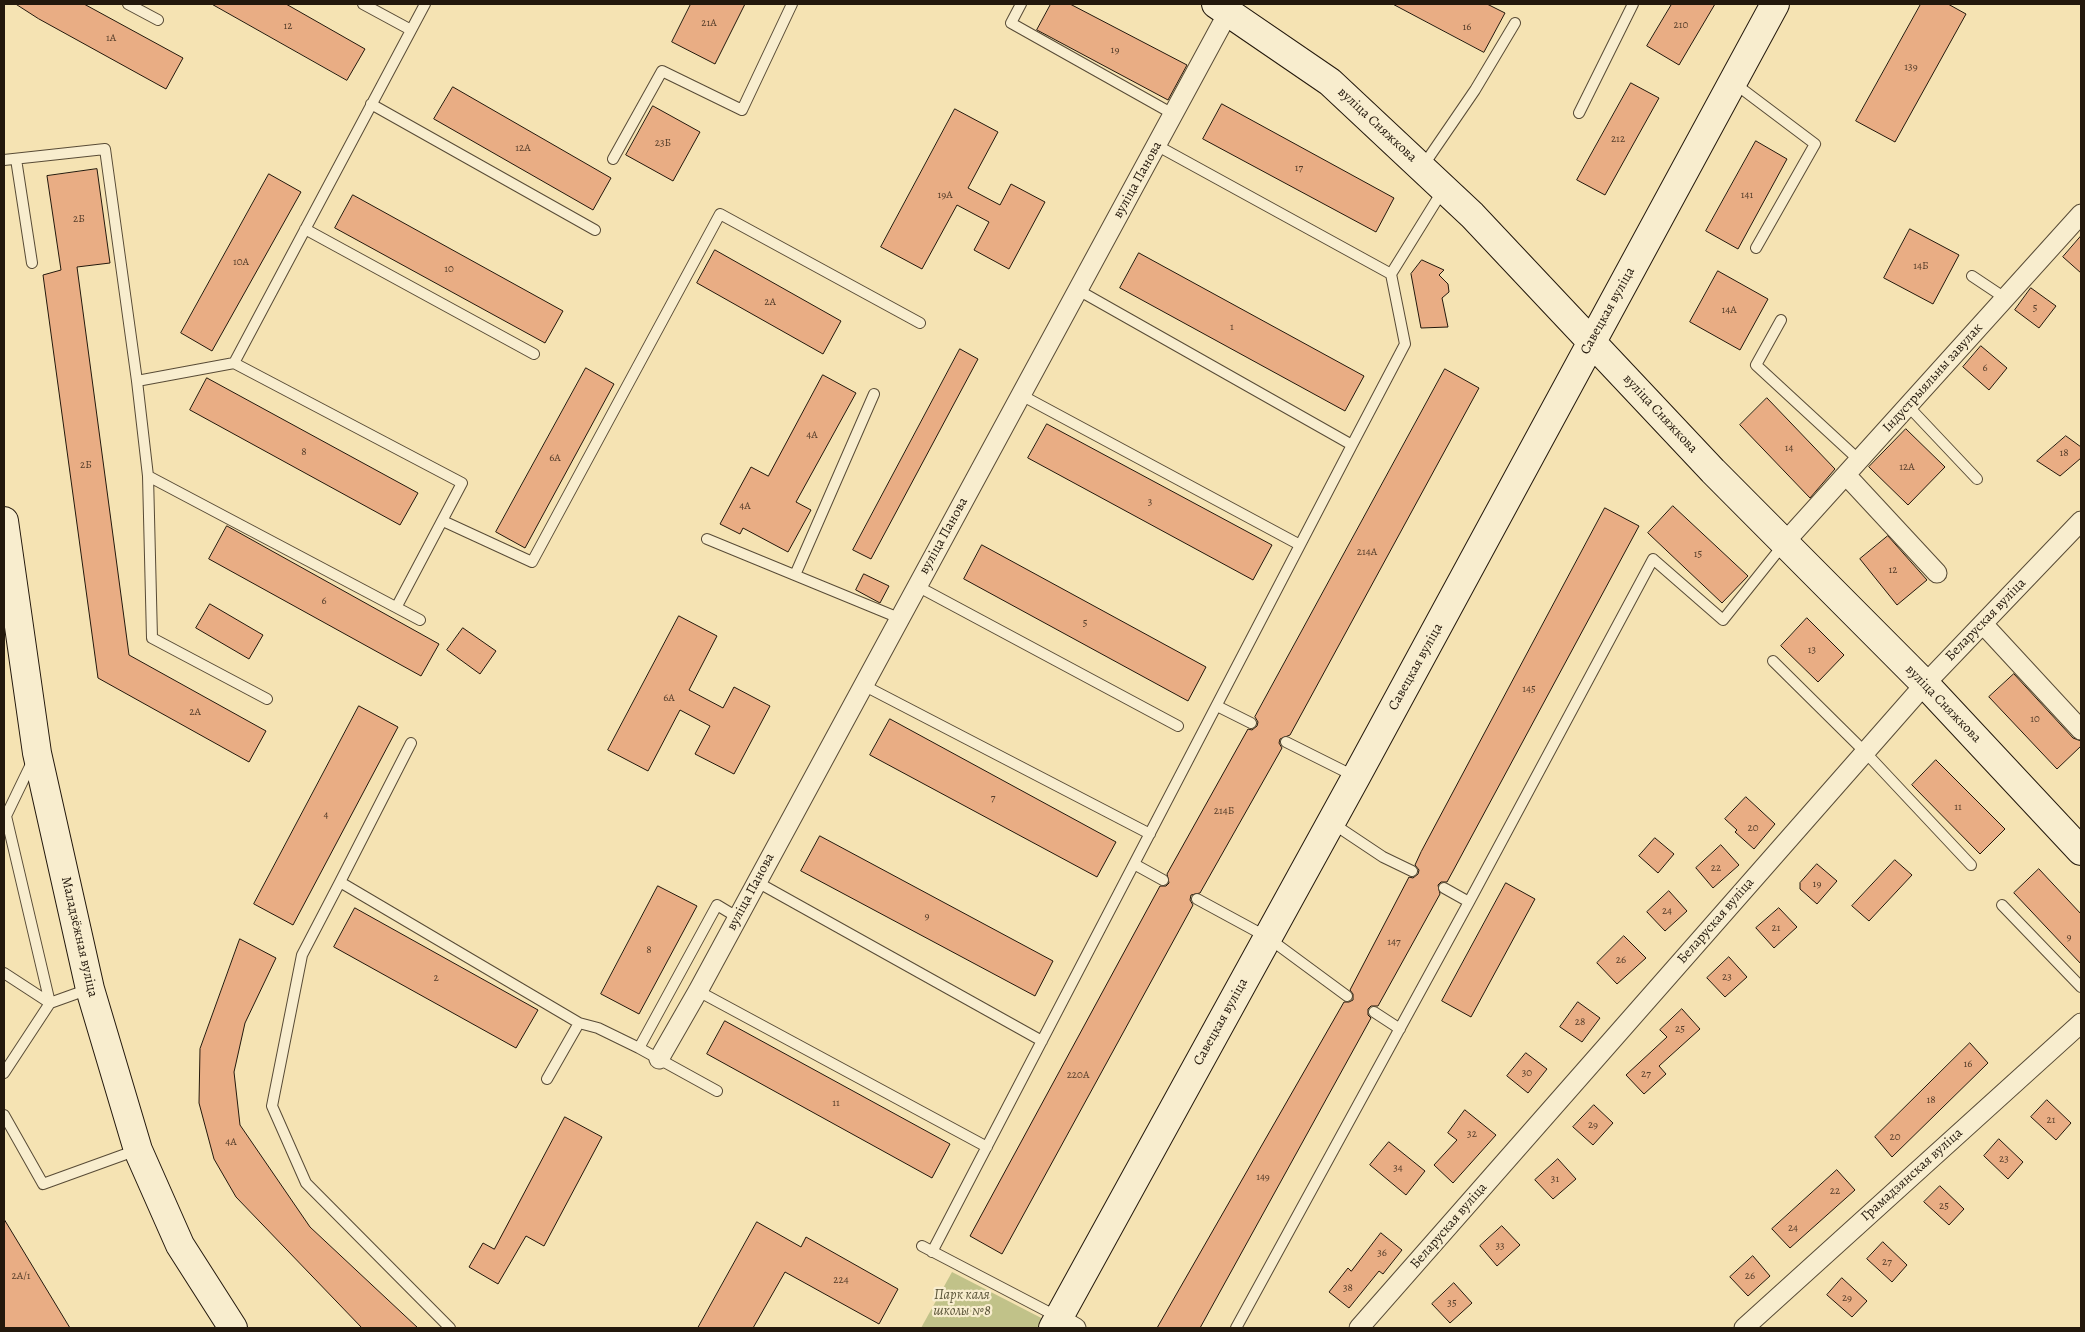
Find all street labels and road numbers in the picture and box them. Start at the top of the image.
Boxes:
street label: вуліца Сняжкова [1334,84,1420,166]
street label: вуліца Панова [1110,139,1166,221]
street label: Савецкая вуліца [1577,264,1639,358]
street label: Індустрыяльны завулак [1879,320,1987,436]
street label: вуліца Сняжкова [1619,371,1701,457]
street label: вуліца Панова [916,495,972,577]
street label: Беларуская вуліца [1942,575,2030,665]
street label: Савецкая вуліца [1385,620,1447,714]
street label: вуліца Сняжкова [1902,661,1984,747]
street label: вуліца Панова [724,850,778,934]
street label: Маладзёжная вуліца [57,875,101,999]
street label: Беларуская вуліца [1674,875,1758,967]
street label: Савецкая вуліца [1190,975,1252,1069]
street label: Грамадзянская вуліца [1858,1125,1966,1225]
street label: Беларуская вуліца [1407,1180,1491,1272]

